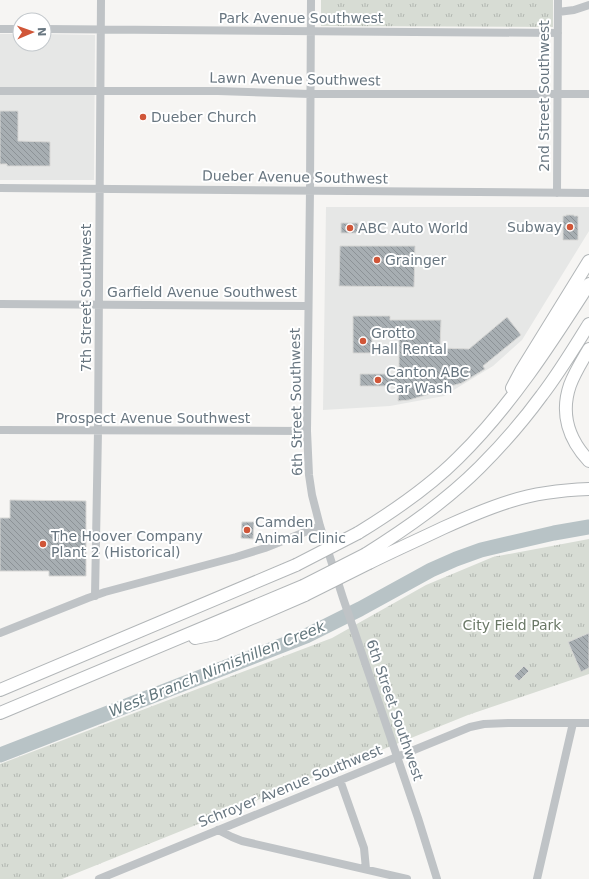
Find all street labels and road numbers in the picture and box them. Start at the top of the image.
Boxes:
street label: Park Avenue Southwest [219,10,384,26]
street label: 2nd Street Southwest [536,20,552,172]
street label: Lawn Avenue Southwest [209,70,381,89]
street label: Dueber Avenue Southwest [202,167,389,187]
street label: 7th Street Southwest [78,223,94,372]
street label: Garfield Avenue Southwest [107,284,297,300]
street label: 6th Street Southwest [287,327,305,476]
street label: Prospect Avenue Southwest [56,410,251,426]
street label: 6th Street Southwest [363,637,427,783]
street label: Schroyer Avenue Southwest [196,742,385,830]

